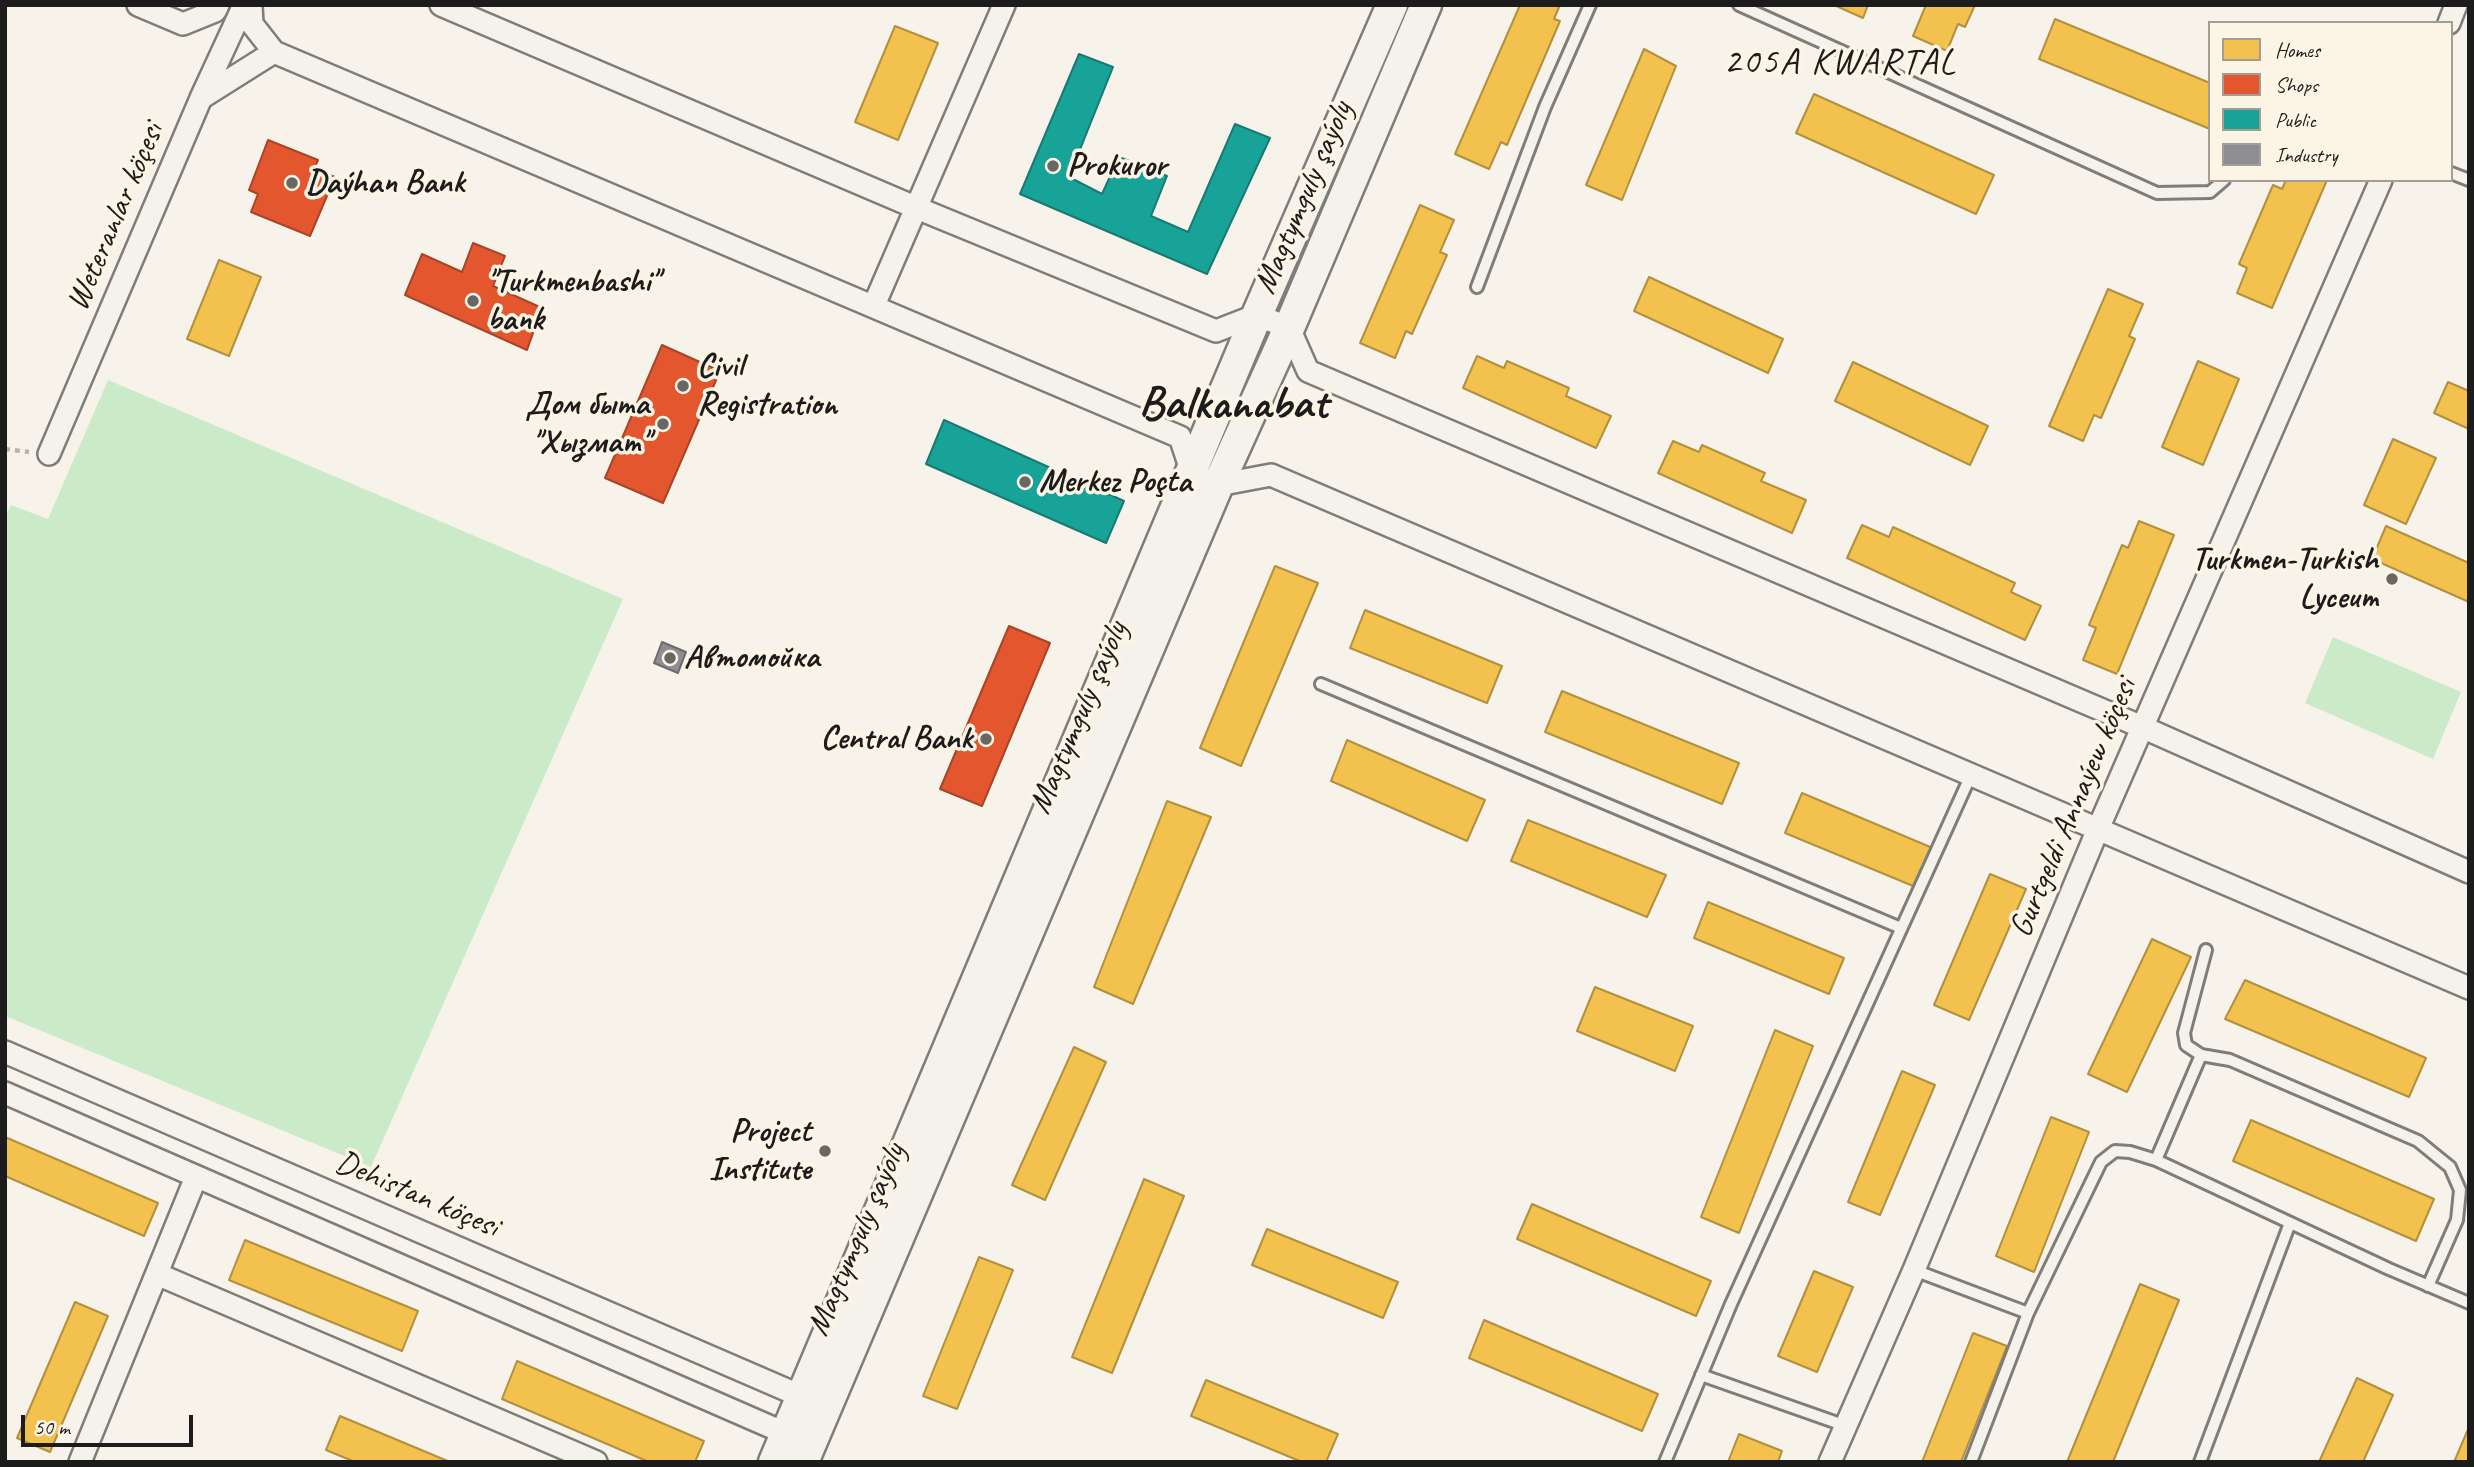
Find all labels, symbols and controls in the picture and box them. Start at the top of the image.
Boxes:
legend [2208,21,2453,182]
text: Homes [2275,37,2320,63]
district label: 205A KWARTAL [1726,41,1954,85]
text: Shops [2275,72,2318,98]
street label: Magtymguly şaýoly [1246,96,1362,300]
text: Public [2275,107,2316,133]
street label: Weteranlar köçesi [59,117,173,317]
text: Industry [2275,142,2338,168]
place label: Prokuror [1067,146,1167,186]
marker: Prokuror [1045,158,1061,174]
place label: Daýhan Bank [306,163,464,203]
marker: Daýhan Bank [284,175,300,191]
place label: "Turkmenbashi" bank [487,262,658,340]
marker: "Turkmenbashi" bank [465,293,481,309]
place label: Civil Registration [697,347,837,425]
marker: Civil Registration [675,378,691,394]
district label: Balkanabat [1139,378,1327,434]
place label: Дом быта "Хызмат" [525,385,649,463]
marker: Дом быта "Хызмат" [655,416,671,432]
place label: Merkez Poçta [1039,462,1191,502]
marker: Merkez Poçta [1017,474,1033,490]
place label: Turkmen-Turkish Lyceum [2192,540,2378,618]
marker: Turkmen-Turkish Lyceum [2384,571,2400,587]
street label: Magtymguly şaýoly [1021,616,1137,820]
place label: Автомойка [684,638,819,678]
marker: Автомойка [662,650,678,666]
street label: Gurtgeldi Annaýew köçesi [2002,673,2146,943]
place label: Central Bank [820,719,972,759]
marker: Central Bank [978,731,994,747]
place label: Project Institute [709,1112,811,1190]
street label: Magtymguly şaýoly [799,1138,915,1342]
street label: Dehistan köçesi [329,1143,505,1247]
marker: Project Institute [817,1143,833,1159]
scale bar [24,1400,196,1444]
text: 50 m [34,1414,70,1440]

